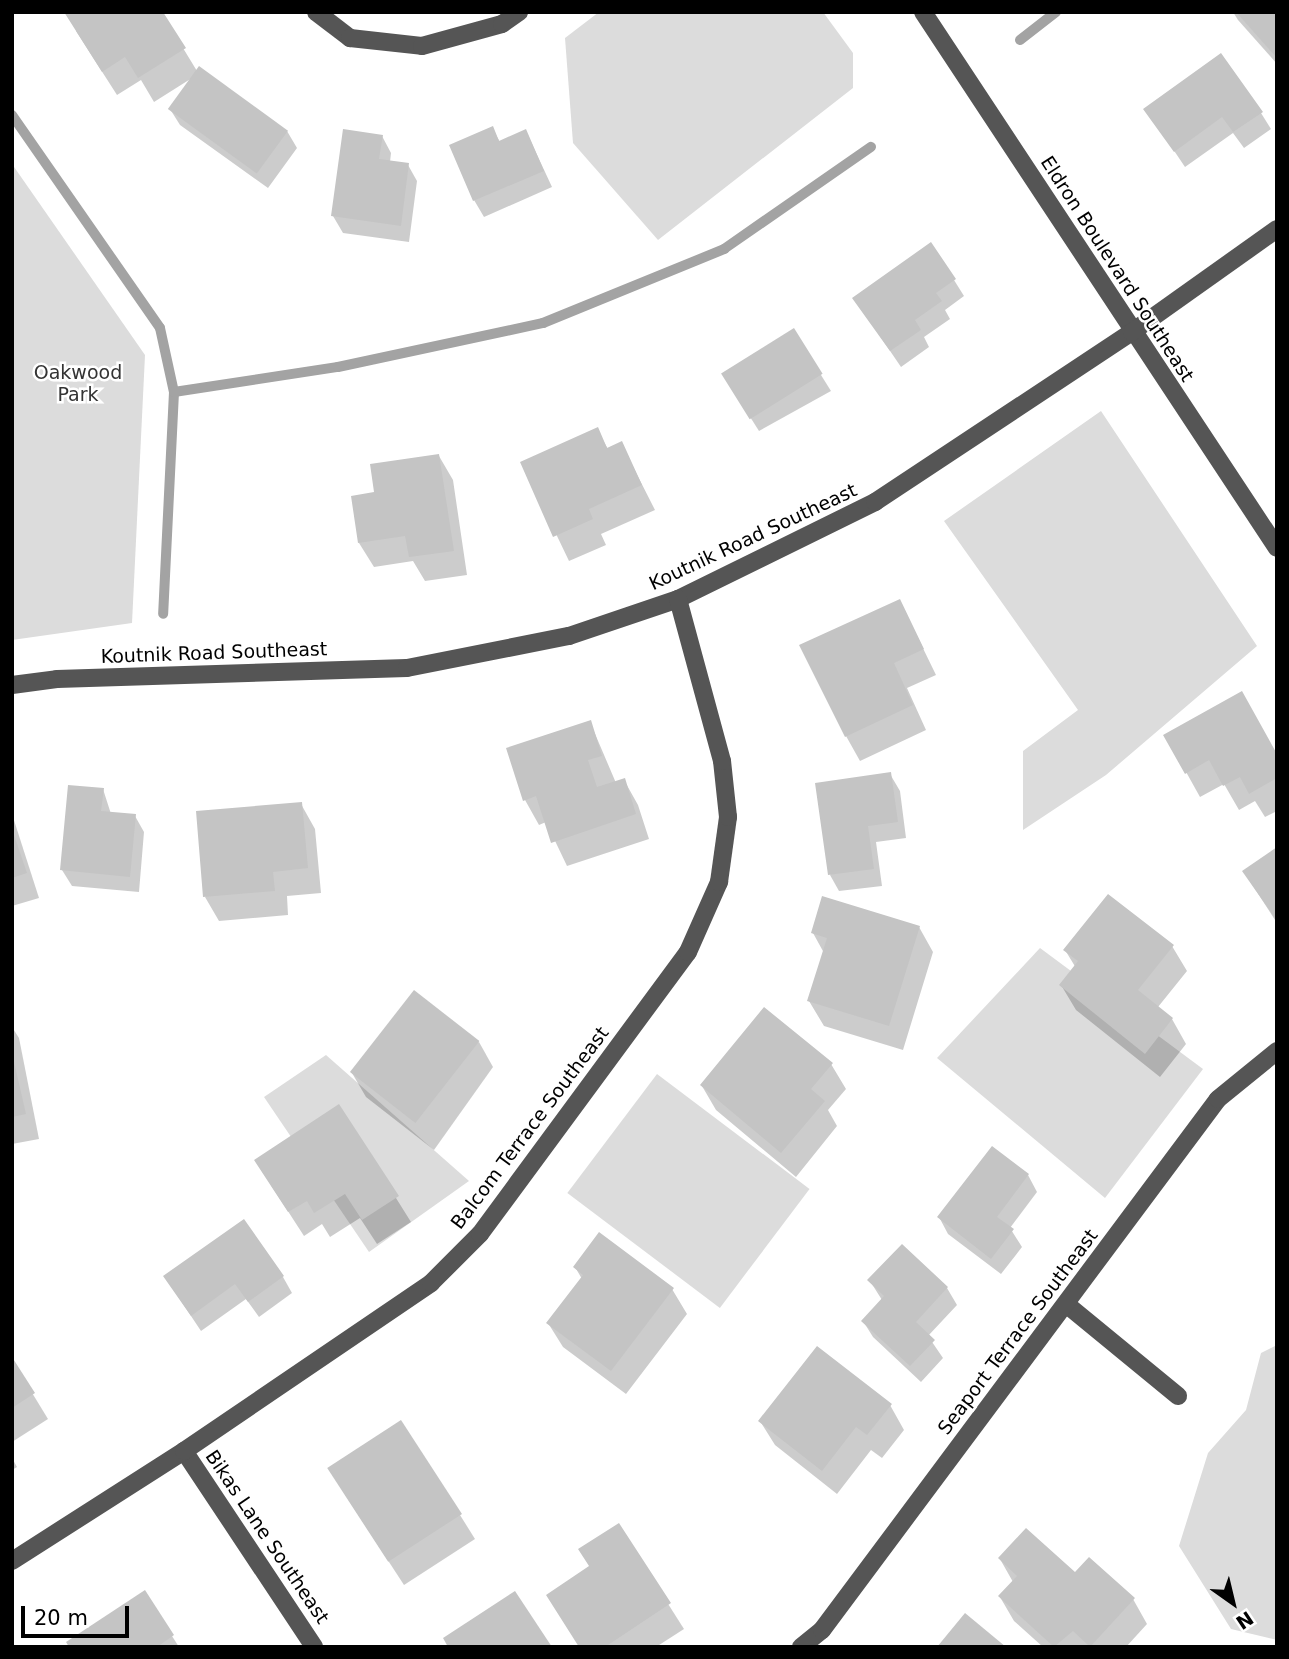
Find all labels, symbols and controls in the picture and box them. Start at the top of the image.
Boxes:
street label: Eldron Boulevard Southeast [1035,152,1199,386]
park label: Oakwood Park [34,362,122,406]
street label: Koutnik Road Southeast [645,479,861,595]
street label: Koutnik Road Southeast [100,638,328,668]
street label: Balcom Terrace Southeast [446,1022,614,1234]
street label: Seaport Terrace Southeast [933,1225,1103,1439]
street label: Bikas Lane Southeast [200,1446,334,1628]
north arrow [1198,1568,1268,1638]
scale bar [24,1592,133,1636]
text: 20 m [34,1606,88,1630]
text: N [1232,1607,1257,1634]

